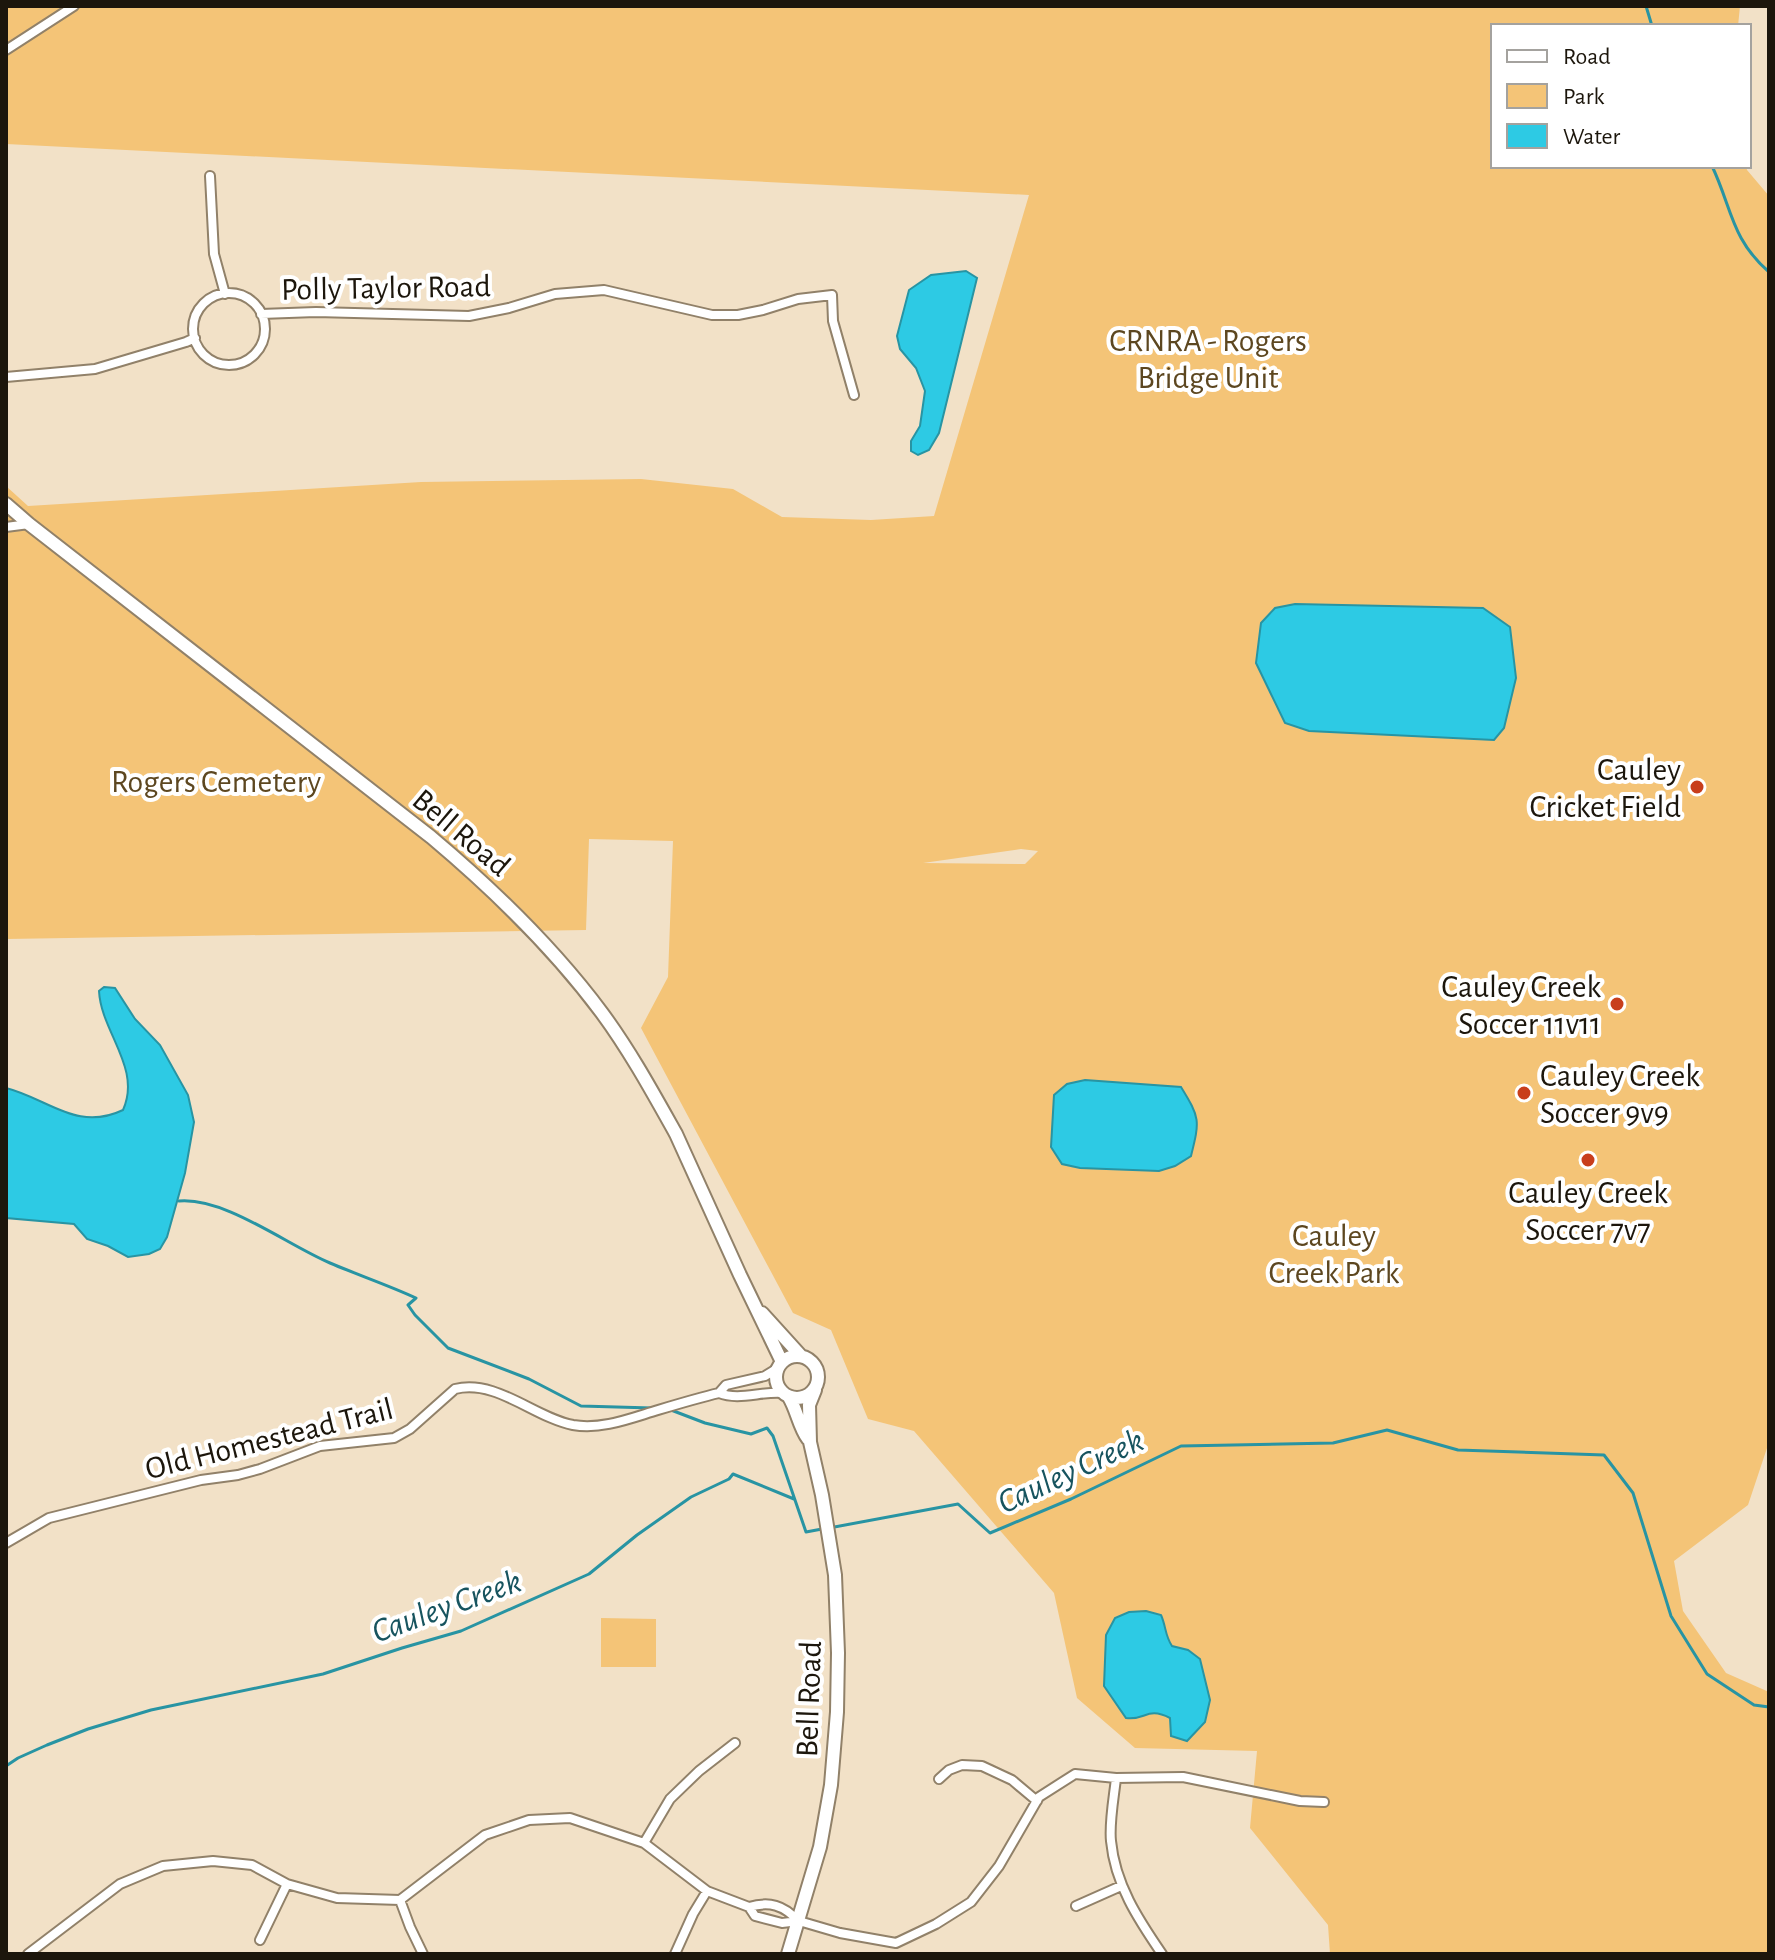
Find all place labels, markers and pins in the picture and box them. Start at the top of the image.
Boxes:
place label: Cauley Cricket Field [1529,754,1681,823]
marker: Cauley Cricket Field [1688,778,1706,796]
place label: Cauley Creek Soccer 11v11 [1441,971,1601,1040]
marker: Cauley Creek Soccer 11v11 [1608,995,1626,1013]
place label: Cauley Creek Soccer 9v9 [1540,1060,1700,1129]
marker: Cauley Creek Soccer 9v9 [1515,1084,1533,1102]
marker: Cauley Creek Soccer 7v7 [1579,1151,1597,1169]
place label: Cauley Creek Soccer 7v7 [1508,1177,1668,1246]

